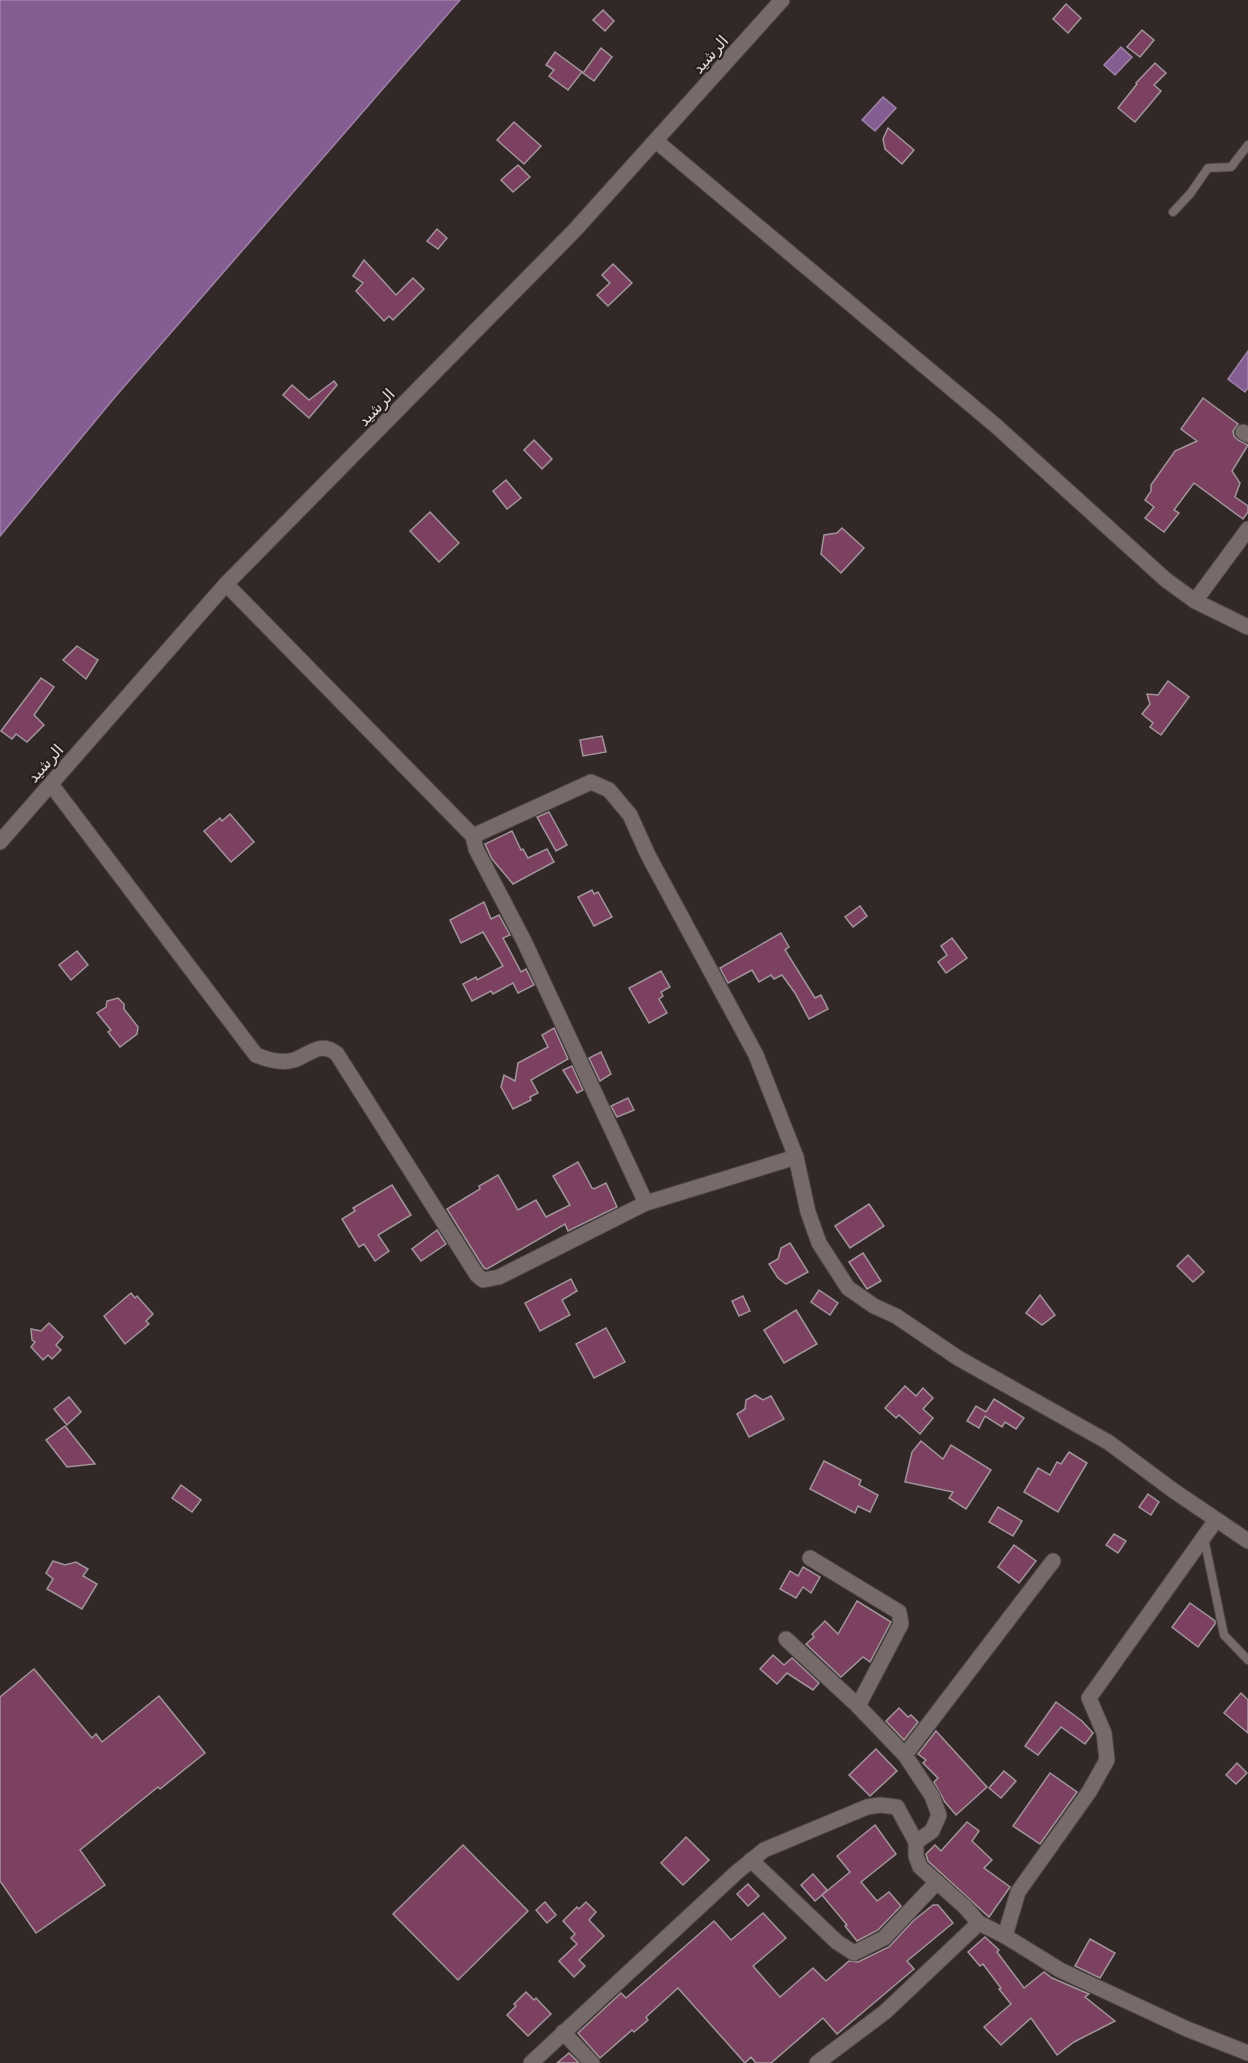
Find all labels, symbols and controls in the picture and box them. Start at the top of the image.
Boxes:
street label: الرشيد [688,31,733,78]
street label: الرشيد [354,385,399,431]
street label: الرشيد [23,740,68,787]

